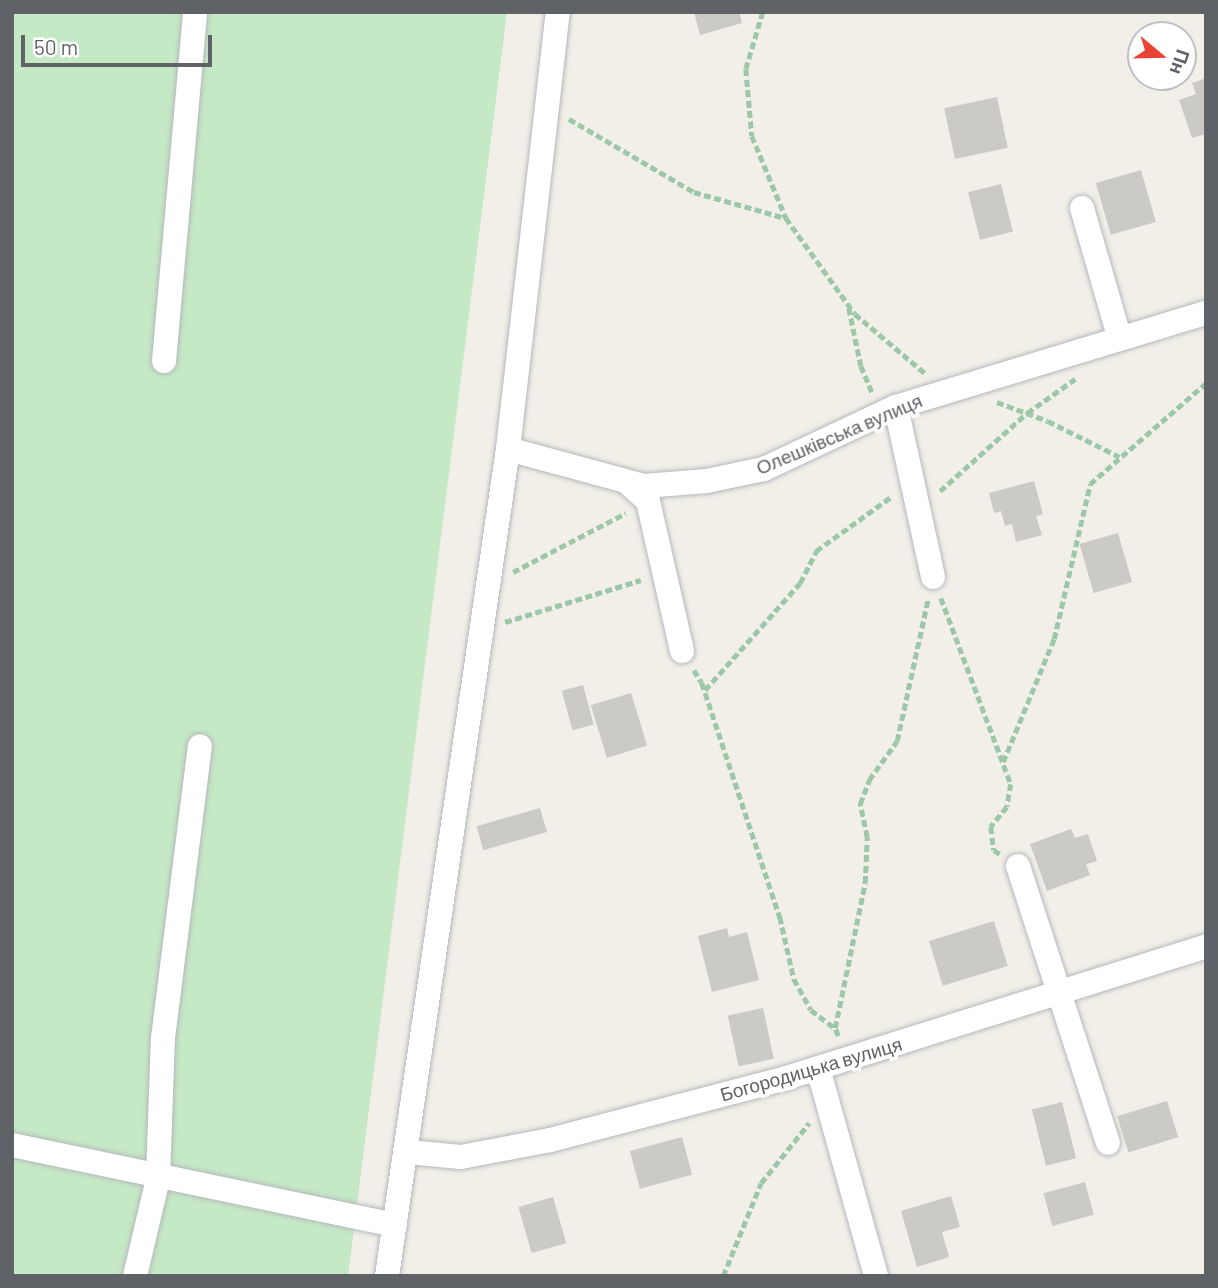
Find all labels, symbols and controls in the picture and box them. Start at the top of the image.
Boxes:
scale bar [24,21,215,65]
north arrow [1127,21,1197,91]
text: 50 m [34,34,78,59]
text: Пн [1165,47,1195,78]
street label: Олешківська вулиця [753,389,925,479]
street label: Богородицька вулиця [717,1032,905,1106]

